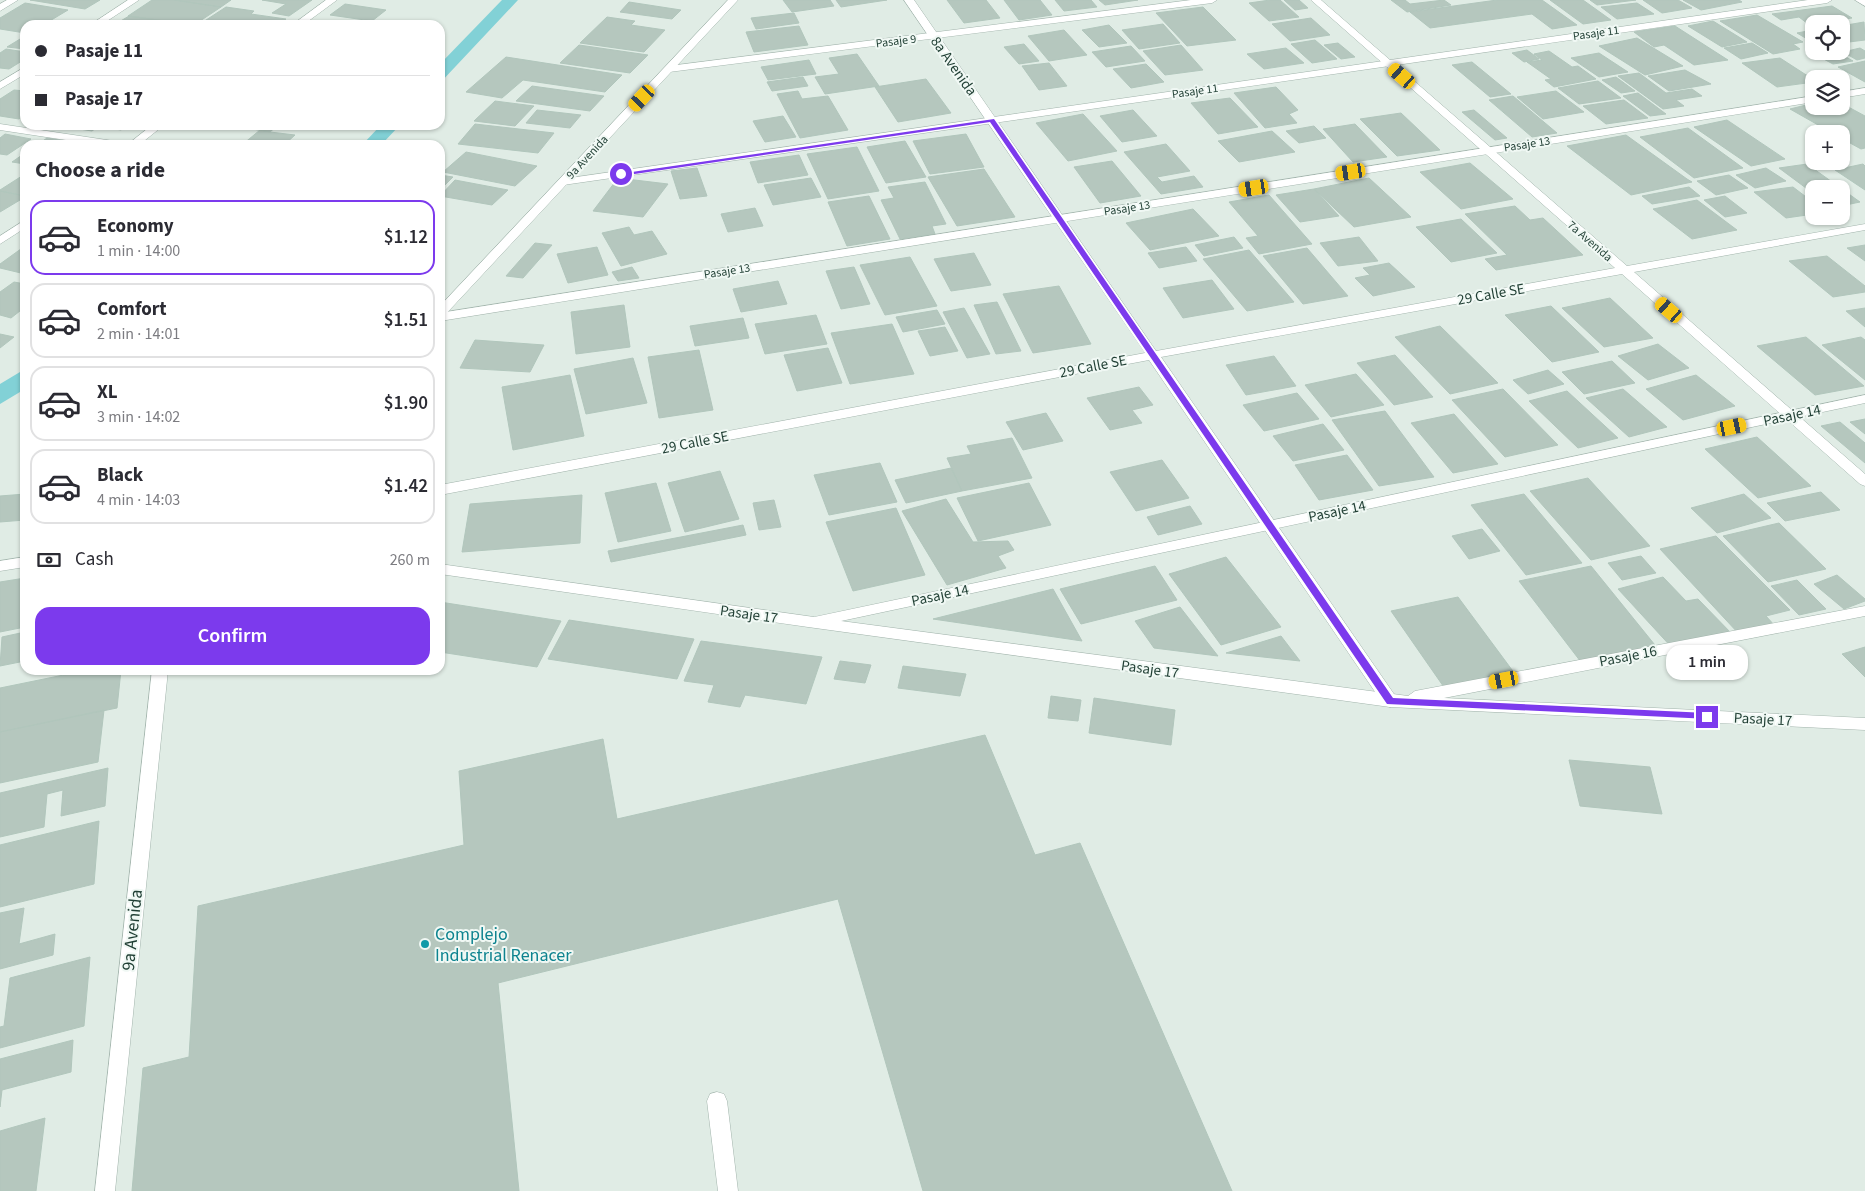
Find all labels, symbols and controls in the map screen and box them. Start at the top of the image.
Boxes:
map controls [1805,15,1850,225]
button: locate [1805,15,1850,60]
street label: Pasaje 11 [1572,22,1620,45]
street label: Pasaje 9 [875,31,917,52]
street label: 8a Avenida [925,32,982,100]
text: Pasaje 11 [65,38,143,65]
car [1385,60,1418,92]
button: layers [1805,70,1850,115]
street label: Pasaje 11 [1171,80,1219,103]
car [626,82,657,114]
text: Pasaje 17 [65,86,143,113]
button: + [1805,125,1850,170]
street label: 9a Avenida [563,132,612,183]
street label: Pasaje 13 [1503,132,1551,157]
text: Choose a ride [35,154,165,186]
car [1335,162,1366,182]
route start [610,163,632,185]
car [1238,178,1269,198]
button: − [1805,180,1850,225]
street label: Pasaje 13 [1103,196,1151,221]
text: Economy [97,213,174,240]
icon: car [37,215,82,260]
street label: 7a Avenida [1564,217,1616,266]
text: $1.12 [384,224,428,251]
text: 1 min · 14:00 [97,240,180,262]
street label: Pasaje 13 [703,259,751,284]
street label: 29 Calle SE [1456,278,1527,311]
car [1652,294,1685,326]
text: Comfort [97,296,167,323]
icon: car [37,298,82,343]
text: $1.51 [384,307,428,334]
text: 2 min · 14:01 [97,323,180,345]
street label: 29 Calle SE [1058,350,1129,383]
text: XL [97,379,118,406]
icon: car [37,381,82,426]
text: $1.90 [384,390,428,417]
street label: Pasaje 14 [1761,399,1823,432]
text: 3 min · 14:02 [97,406,180,428]
car [1715,417,1748,437]
street label: 29 Calle SE [660,426,731,459]
text: Black [97,462,143,489]
icon: car [37,464,82,509]
text: $1.42 [384,473,428,500]
text: 4 min · 14:03 [97,489,180,511]
street label: Pasaje 14 [1306,495,1368,528]
icon: cash [35,546,63,574]
text: Cash [75,546,114,573]
text: 260 m [390,549,430,571]
street label: Pasaje 14 [909,579,971,612]
street label: Pasaje 17 [719,600,779,629]
button: Confirm [35,607,430,665]
street label: Pasaje 16 [1597,641,1659,672]
callout: 1 min [1666,644,1748,680]
text: 1 min [1688,651,1726,673]
street label: Pasaje 17 [1120,655,1180,684]
car [1487,670,1520,690]
route end [1696,706,1718,728]
street label: Pasaje 17 [1733,707,1793,732]
street label: 9a Avenida [116,888,149,972]
place label: Complejo Industrial Renacer [435,922,572,968]
marker: Complejo Industrial Renacer [419,938,431,950]

